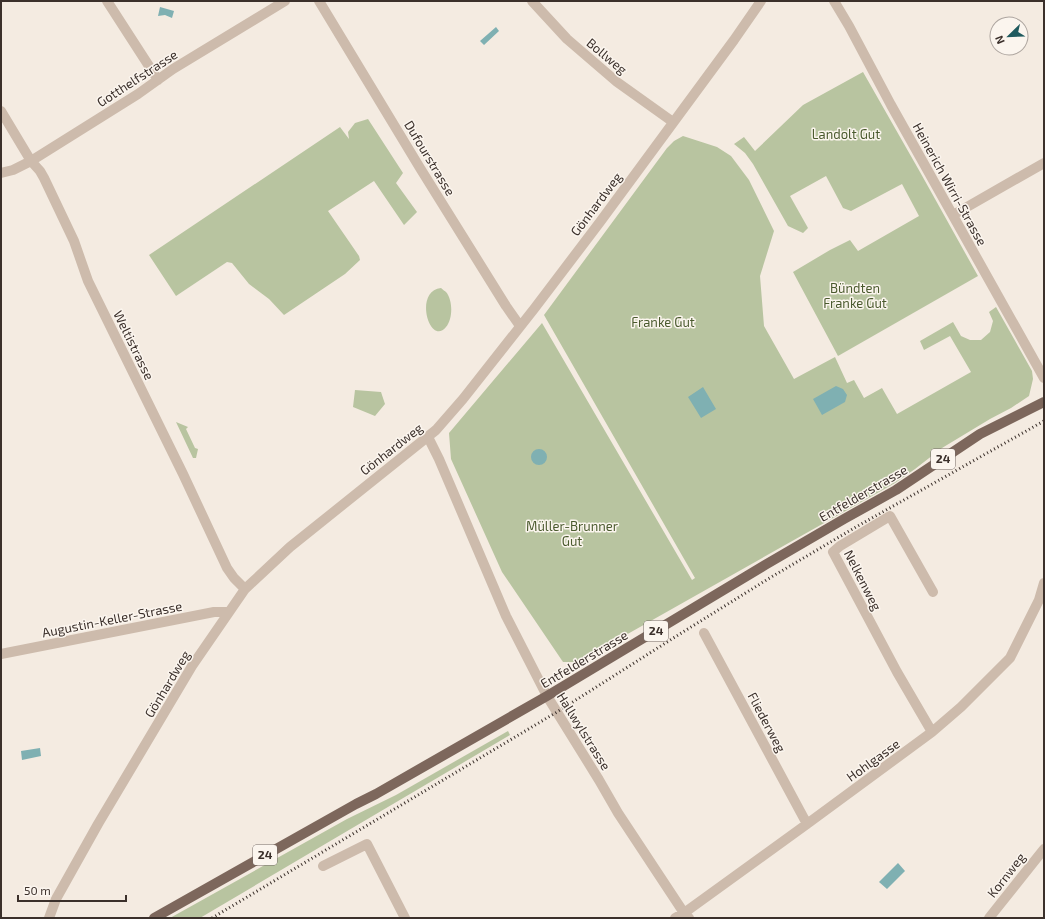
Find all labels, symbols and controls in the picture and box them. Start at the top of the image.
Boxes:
north arrow [989,16,1029,56]
street label: Bollweg [584,34,630,78]
text: N [992,34,1007,46]
street label: Gotthelfstrasse [94,46,180,110]
street label: Dufourstrasse [401,117,459,199]
street label: Heinerich Wirri-Strasse [910,120,990,248]
park label: Landolt Gut [812,126,880,142]
street label: Gönhardweg [567,169,625,239]
park label: Bündten Franke Gut [823,280,887,311]
street label: Weltistrasse [110,308,158,382]
park label: Franke Gut [631,314,695,330]
street label: Gönhardweg [356,420,426,478]
road number: 24 [931,449,955,469]
street label: Entfelderstrasse [816,461,910,525]
park label: Müller-Brunner Gut [526,518,618,549]
street label: Nelkenweg [841,547,885,613]
street label: Augustin-Keller-Strasse [41,598,183,640]
road number: 24 [644,621,668,641]
street label: Entfelderstrasse [537,627,631,691]
street label: Gönhardweg [141,648,193,720]
street label: Hallwylstrasse [554,689,614,773]
street label: Fliederweg [745,689,789,755]
street label: Hohlgasse [843,735,903,785]
road number: 24 [253,845,277,865]
street label: Kornweg [984,849,1028,901]
scale bar [18,877,126,903]
text: 50 m [24,883,51,897]

